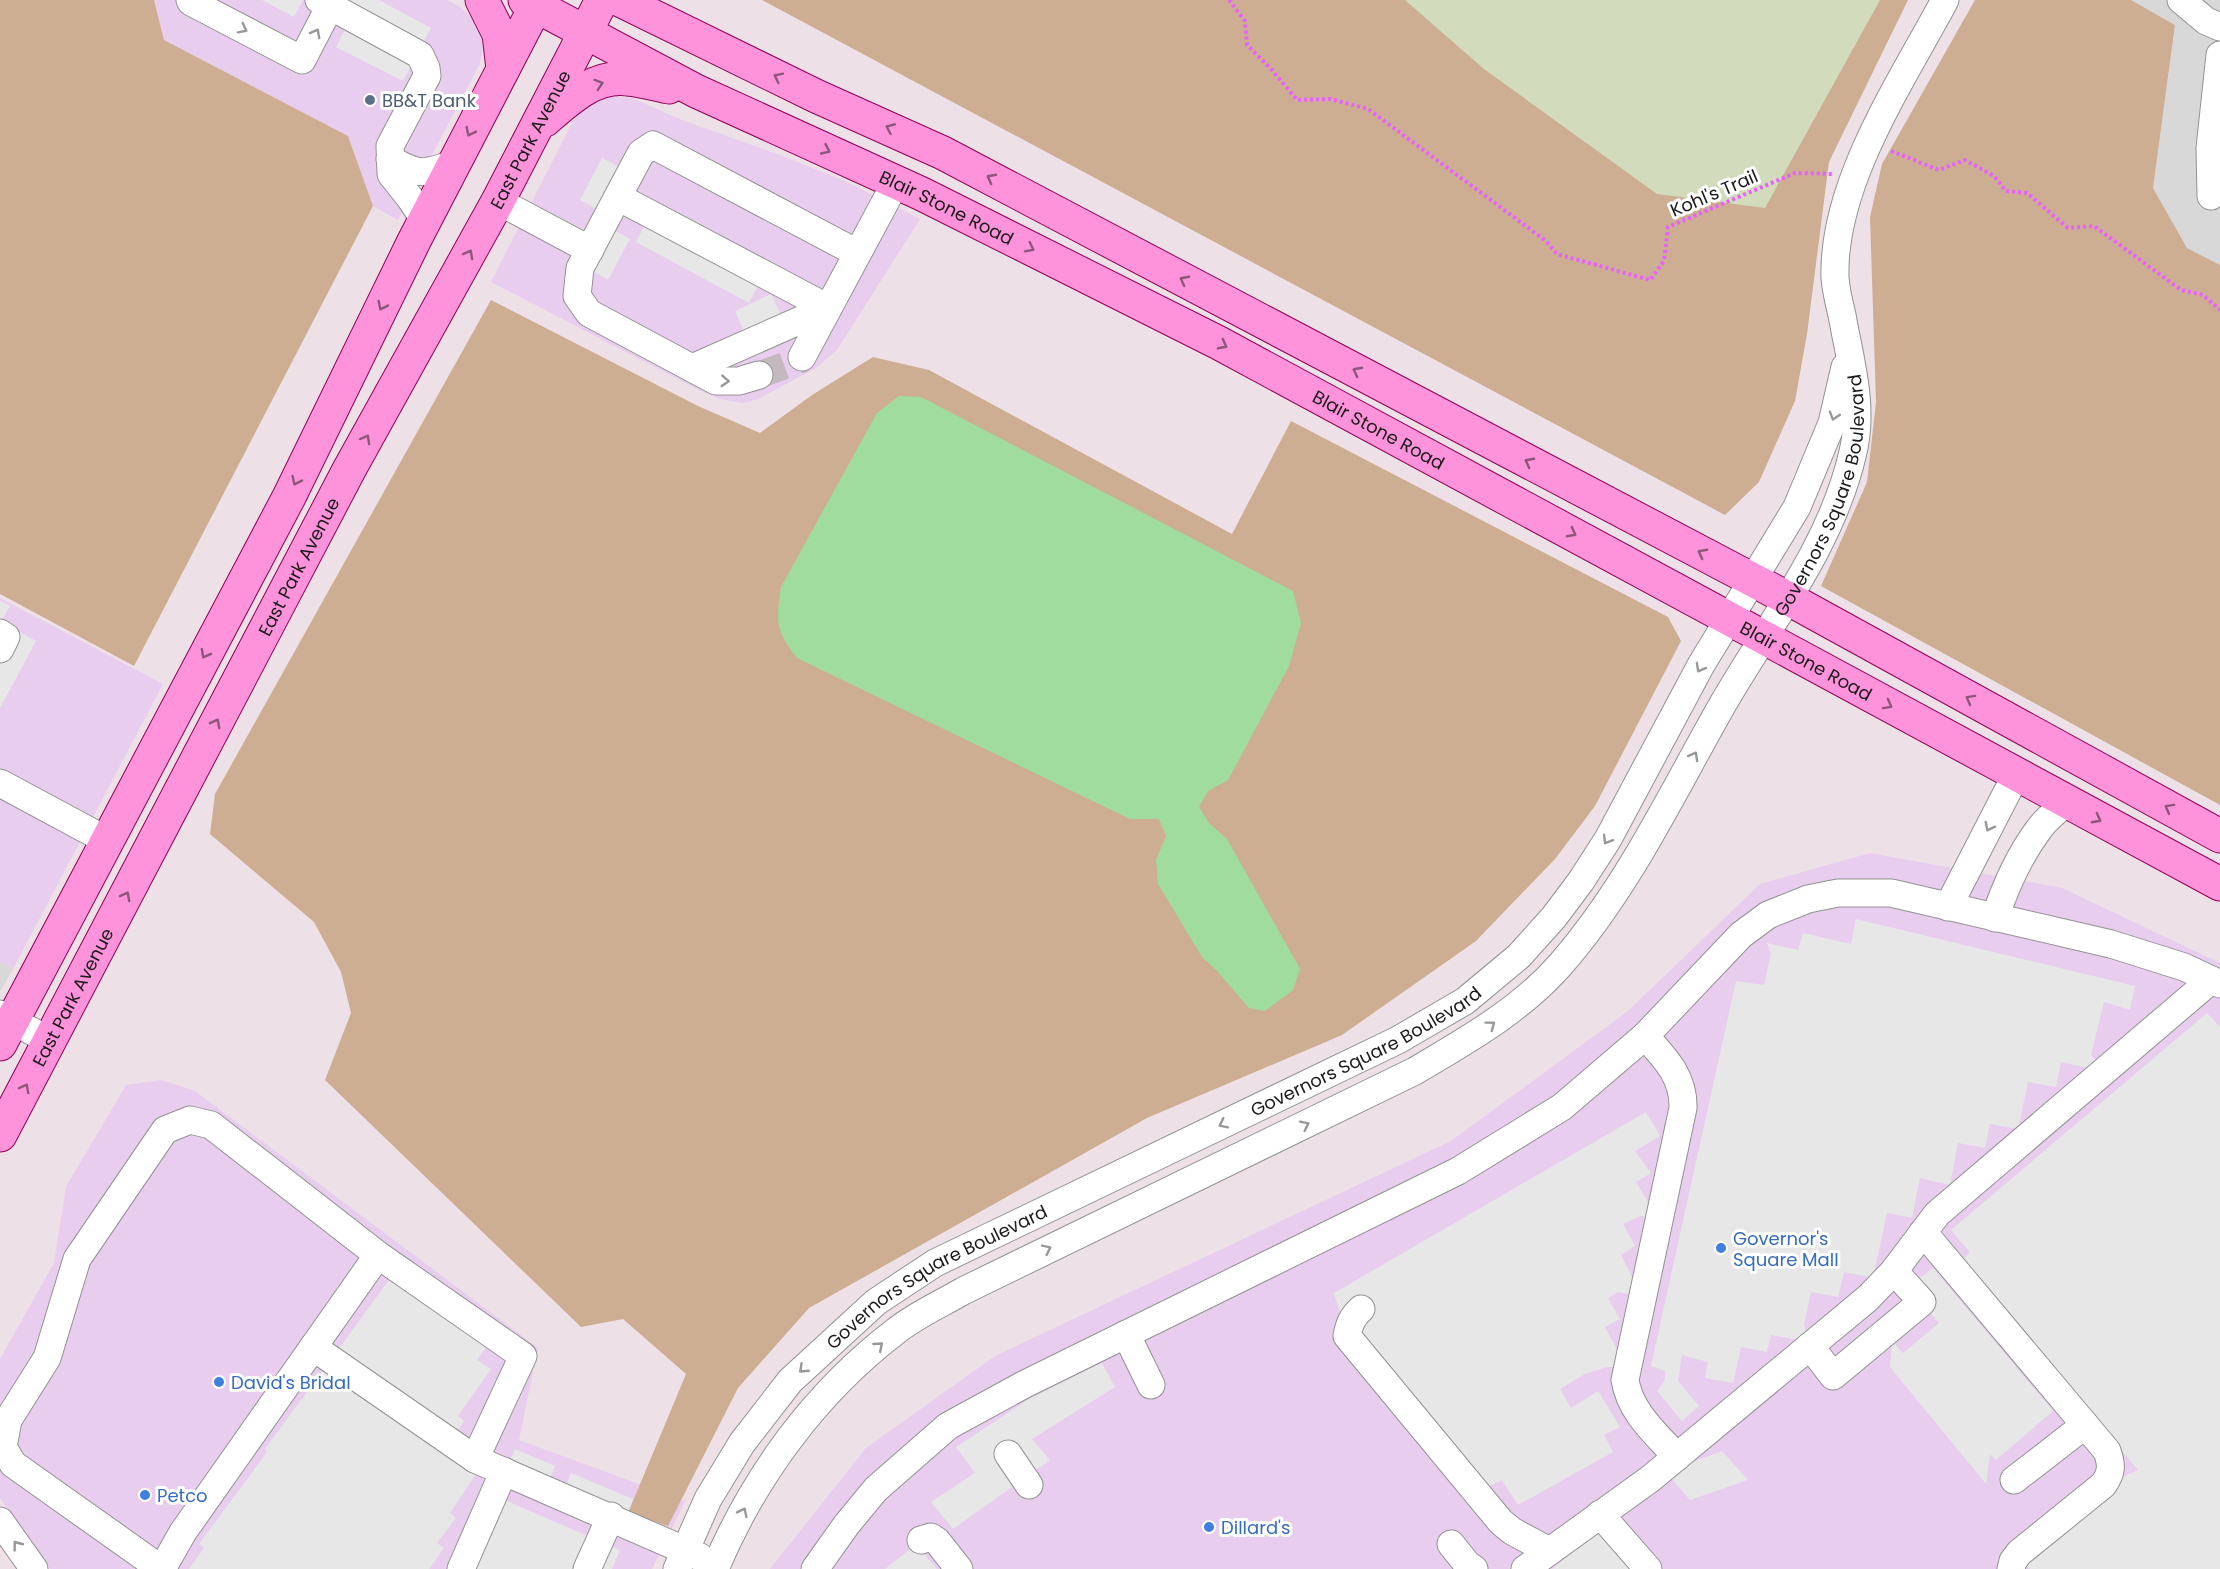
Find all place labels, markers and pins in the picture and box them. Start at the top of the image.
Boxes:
place label: BB&T Bank [382,88,477,113]
marker: BB&T Bank [363,93,377,107]
place label: Governor's Square Mall [1733,1226,1839,1272]
marker: Governor's Square Mall [1714,1241,1728,1255]
place label: David's Bridal [231,1370,351,1395]
marker: David's Bridal [212,1375,226,1389]
place label: Petco [157,1483,208,1508]
marker: Petco [138,1488,152,1502]
place label: Dillard's [1221,1515,1290,1540]
marker: Dillard's [1202,1520,1216,1534]

